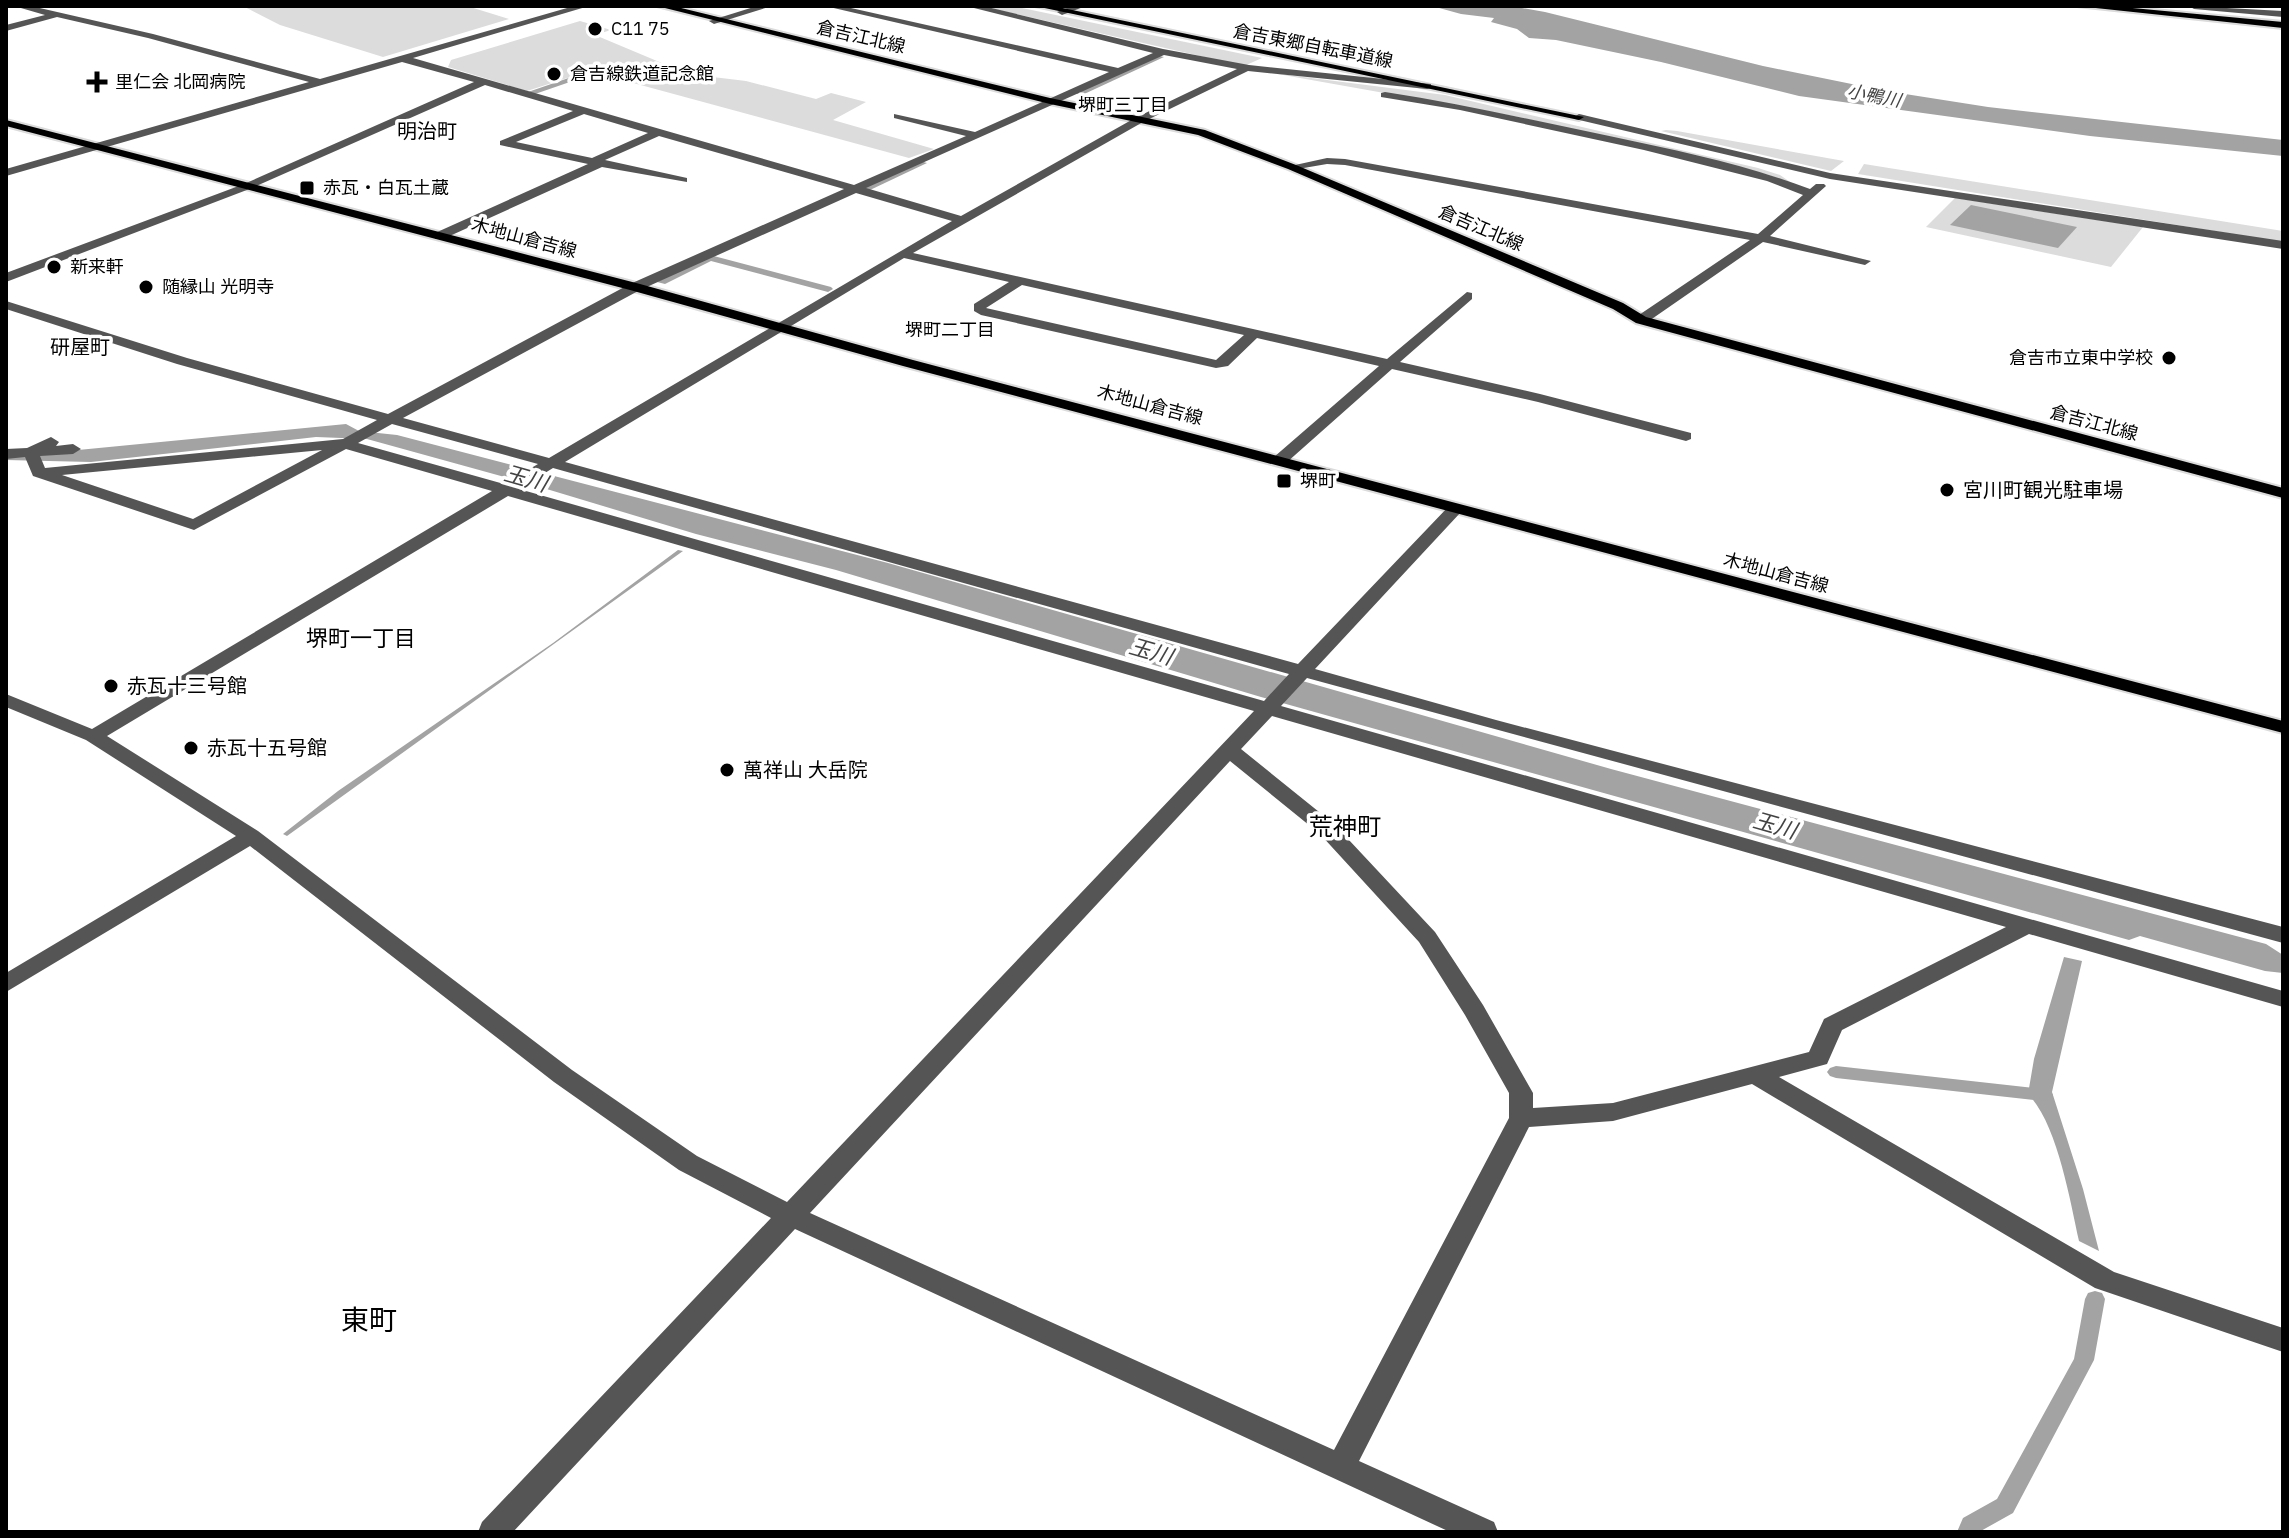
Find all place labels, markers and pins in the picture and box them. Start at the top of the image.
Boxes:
place label: C11 75 [611,17,670,40]
marker: C11 75 [586,20,604,38]
place label: 倉吉線鉄道記念館 [570,62,714,85]
marker: 倉吉線鉄道記念館 [545,65,563,83]
place label: 里仁会 北岡病院 [115,70,245,93]
marker: 里仁会 北岡病院 [86,71,108,93]
place label: 赤瓦・白瓦土蔵 [323,176,449,199]
marker: 赤瓦・白瓦土蔵 [298,179,316,197]
place label: 新来軒 [70,255,124,278]
marker: 新来軒 [45,258,63,276]
place label: 随縁山 光明寺 [162,275,274,298]
marker: 随縁山 光明寺 [137,278,155,296]
place label: 倉吉市立東中学校 [2009,346,2153,369]
marker: 倉吉市立東中学校 [2160,349,2178,367]
place label: 堺町 [1300,469,1336,492]
marker: 堺町 [1275,472,1293,490]
place label: 宮川町観光駐車場 [1963,476,2123,503]
marker: 宮川町観光駐車場 [1938,481,1956,499]
place label: 赤瓦十三号館 [127,672,247,699]
marker: 赤瓦十三号館 [102,677,120,695]
place label: 赤瓦十五号館 [207,734,327,761]
marker: 赤瓦十五号館 [182,739,200,757]
place label: 萬祥山 大岳院 [743,756,868,783]
marker: 萬祥山 大岳院 [718,761,736,779]

